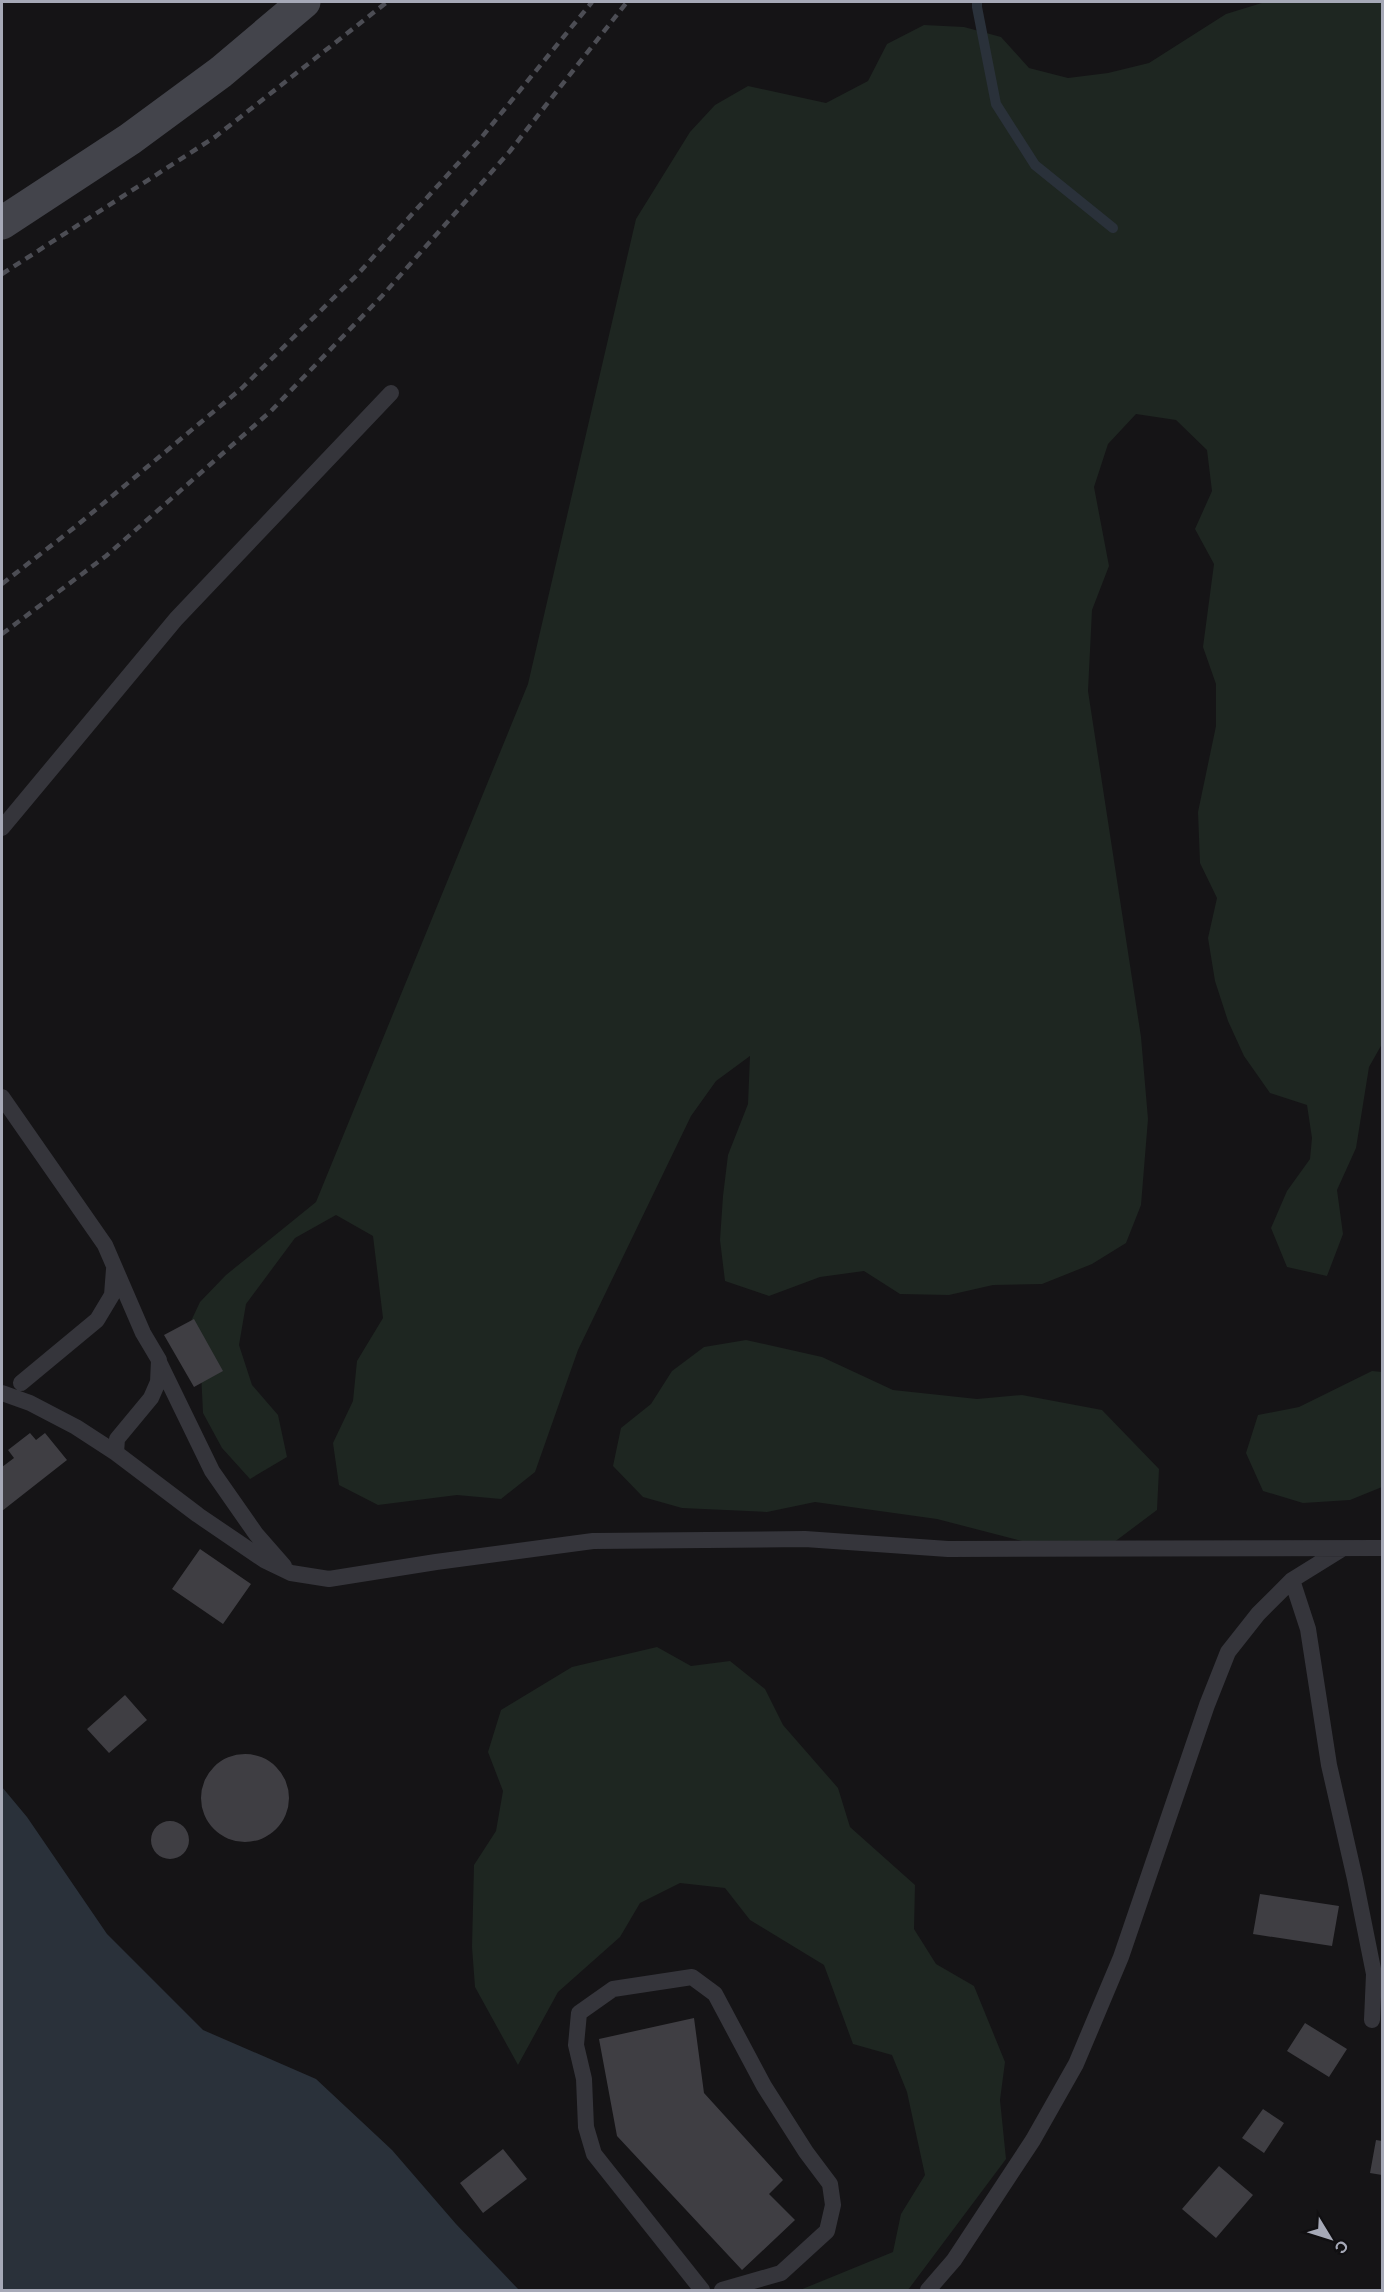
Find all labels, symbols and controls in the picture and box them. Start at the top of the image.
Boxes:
north arrow [1300,2208,1360,2268]
text: С [1331,2237,1352,2257]

